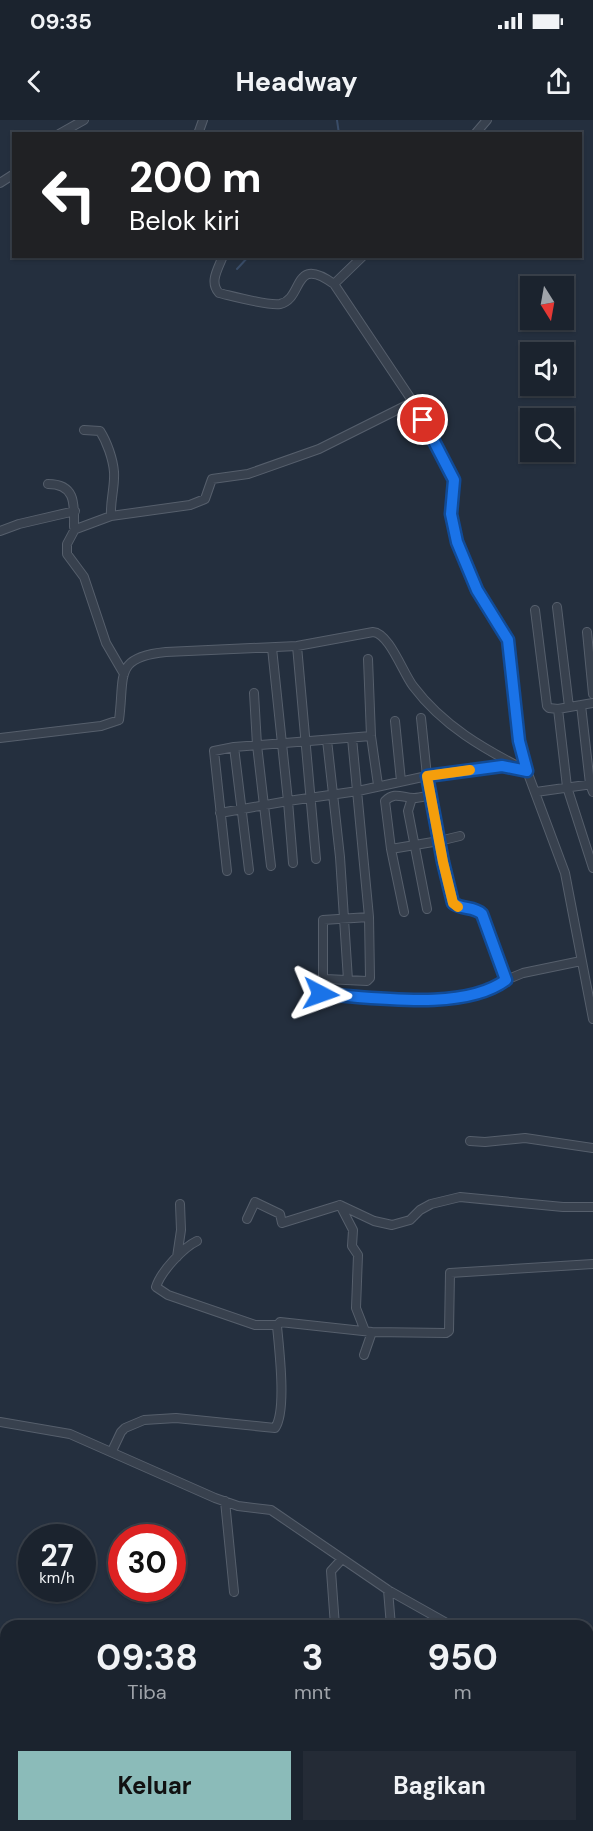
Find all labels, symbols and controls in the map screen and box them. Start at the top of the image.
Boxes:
text: 09:35 [30,7,92,36]
text: Headway [235,64,358,99]
icon: back [18,65,51,98]
icon: share [542,65,575,98]
text: 200 m [129,150,262,205]
icon: left [30,156,108,234]
text: Belok kiri [129,203,240,238]
north arrow [520,276,574,330]
map controls [520,276,574,462]
button: sound [520,342,574,396]
pin [397,394,448,445]
icon: arrive [406,403,439,436]
button: search [520,408,574,462]
position arrow [289,962,353,1026]
speed limit sign: 30 [108,1524,186,1602]
text: 27 [40,1536,74,1575]
text: km/h [39,1568,75,1588]
text: 09:38 [96,1634,198,1681]
text: 3 [302,1634,323,1681]
text: 950 [427,1634,498,1681]
text: Tiba [127,1679,167,1705]
text: mnt [294,1679,331,1705]
text: m [454,1679,472,1705]
button: Keluar [18,1751,291,1820]
button: Bagikan [303,1751,576,1820]

